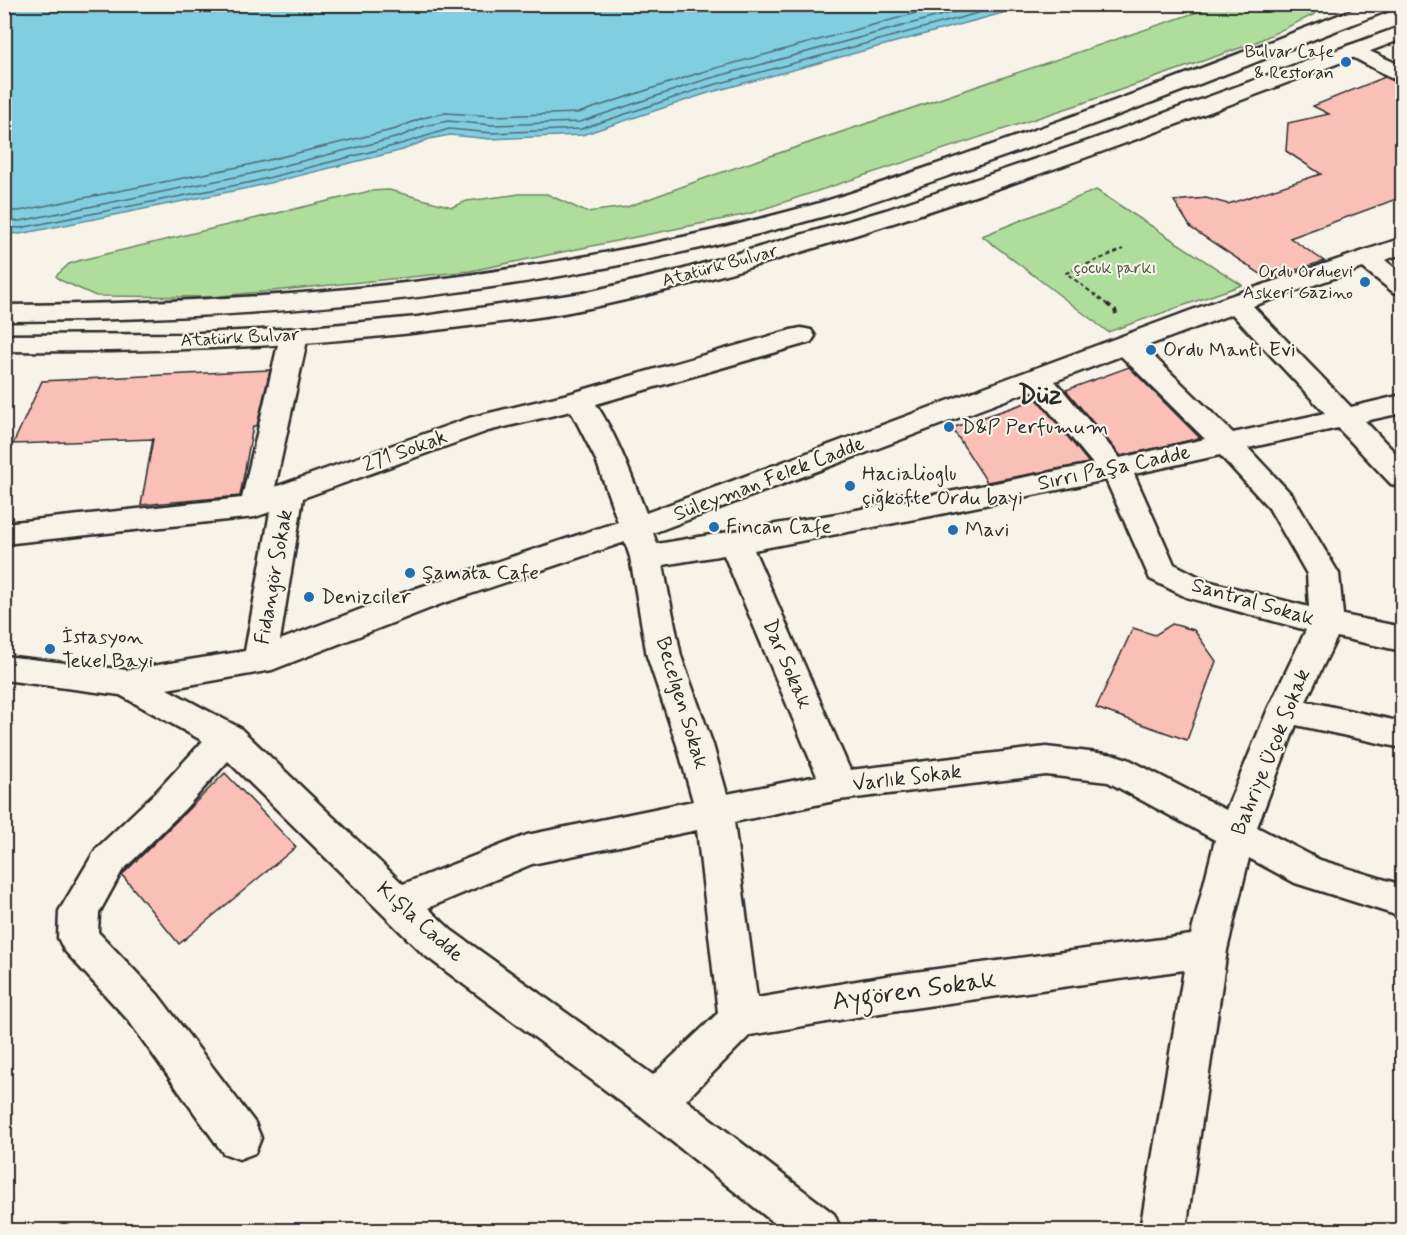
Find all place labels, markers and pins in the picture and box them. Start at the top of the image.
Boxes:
place label: Bulvar Cafe & Restoran [1245,40,1334,85]
marker: Bulvar Cafe & Restoran [1339,55,1353,69]
place label: Ordu Orduevi Askeri Gazino [1243,260,1353,305]
marker: Ordu Orduevi Askeri Gazino [1358,275,1372,289]
place label: Ordu Mantı Evi [1163,336,1296,364]
marker: Ordu Mantı Evi [1144,343,1158,357]
place label: D&P Perfumum [961,413,1108,441]
marker: D&P Perfumum [942,420,956,434]
place label: Hacialioglu çiğköfte Ordu bayi [862,460,1023,512]
marker: Hacialioglu çiğköfte Ordu bayi [843,479,857,493]
place label: Fincan Cafe [726,513,832,541]
place label: Mavi [965,516,1009,544]
marker: Fincan Cafe [707,520,721,534]
marker: Mavi [946,523,960,537]
place label: Şamata Cafe [422,559,539,587]
marker: Şamata Cafe [403,566,417,580]
place label: Denizciler [321,583,411,611]
marker: Denizciler [302,590,316,604]
place label: İstasyon Tekel Bayi [62,623,153,675]
marker: İstasyon Tekel Bayi [43,642,57,656]

